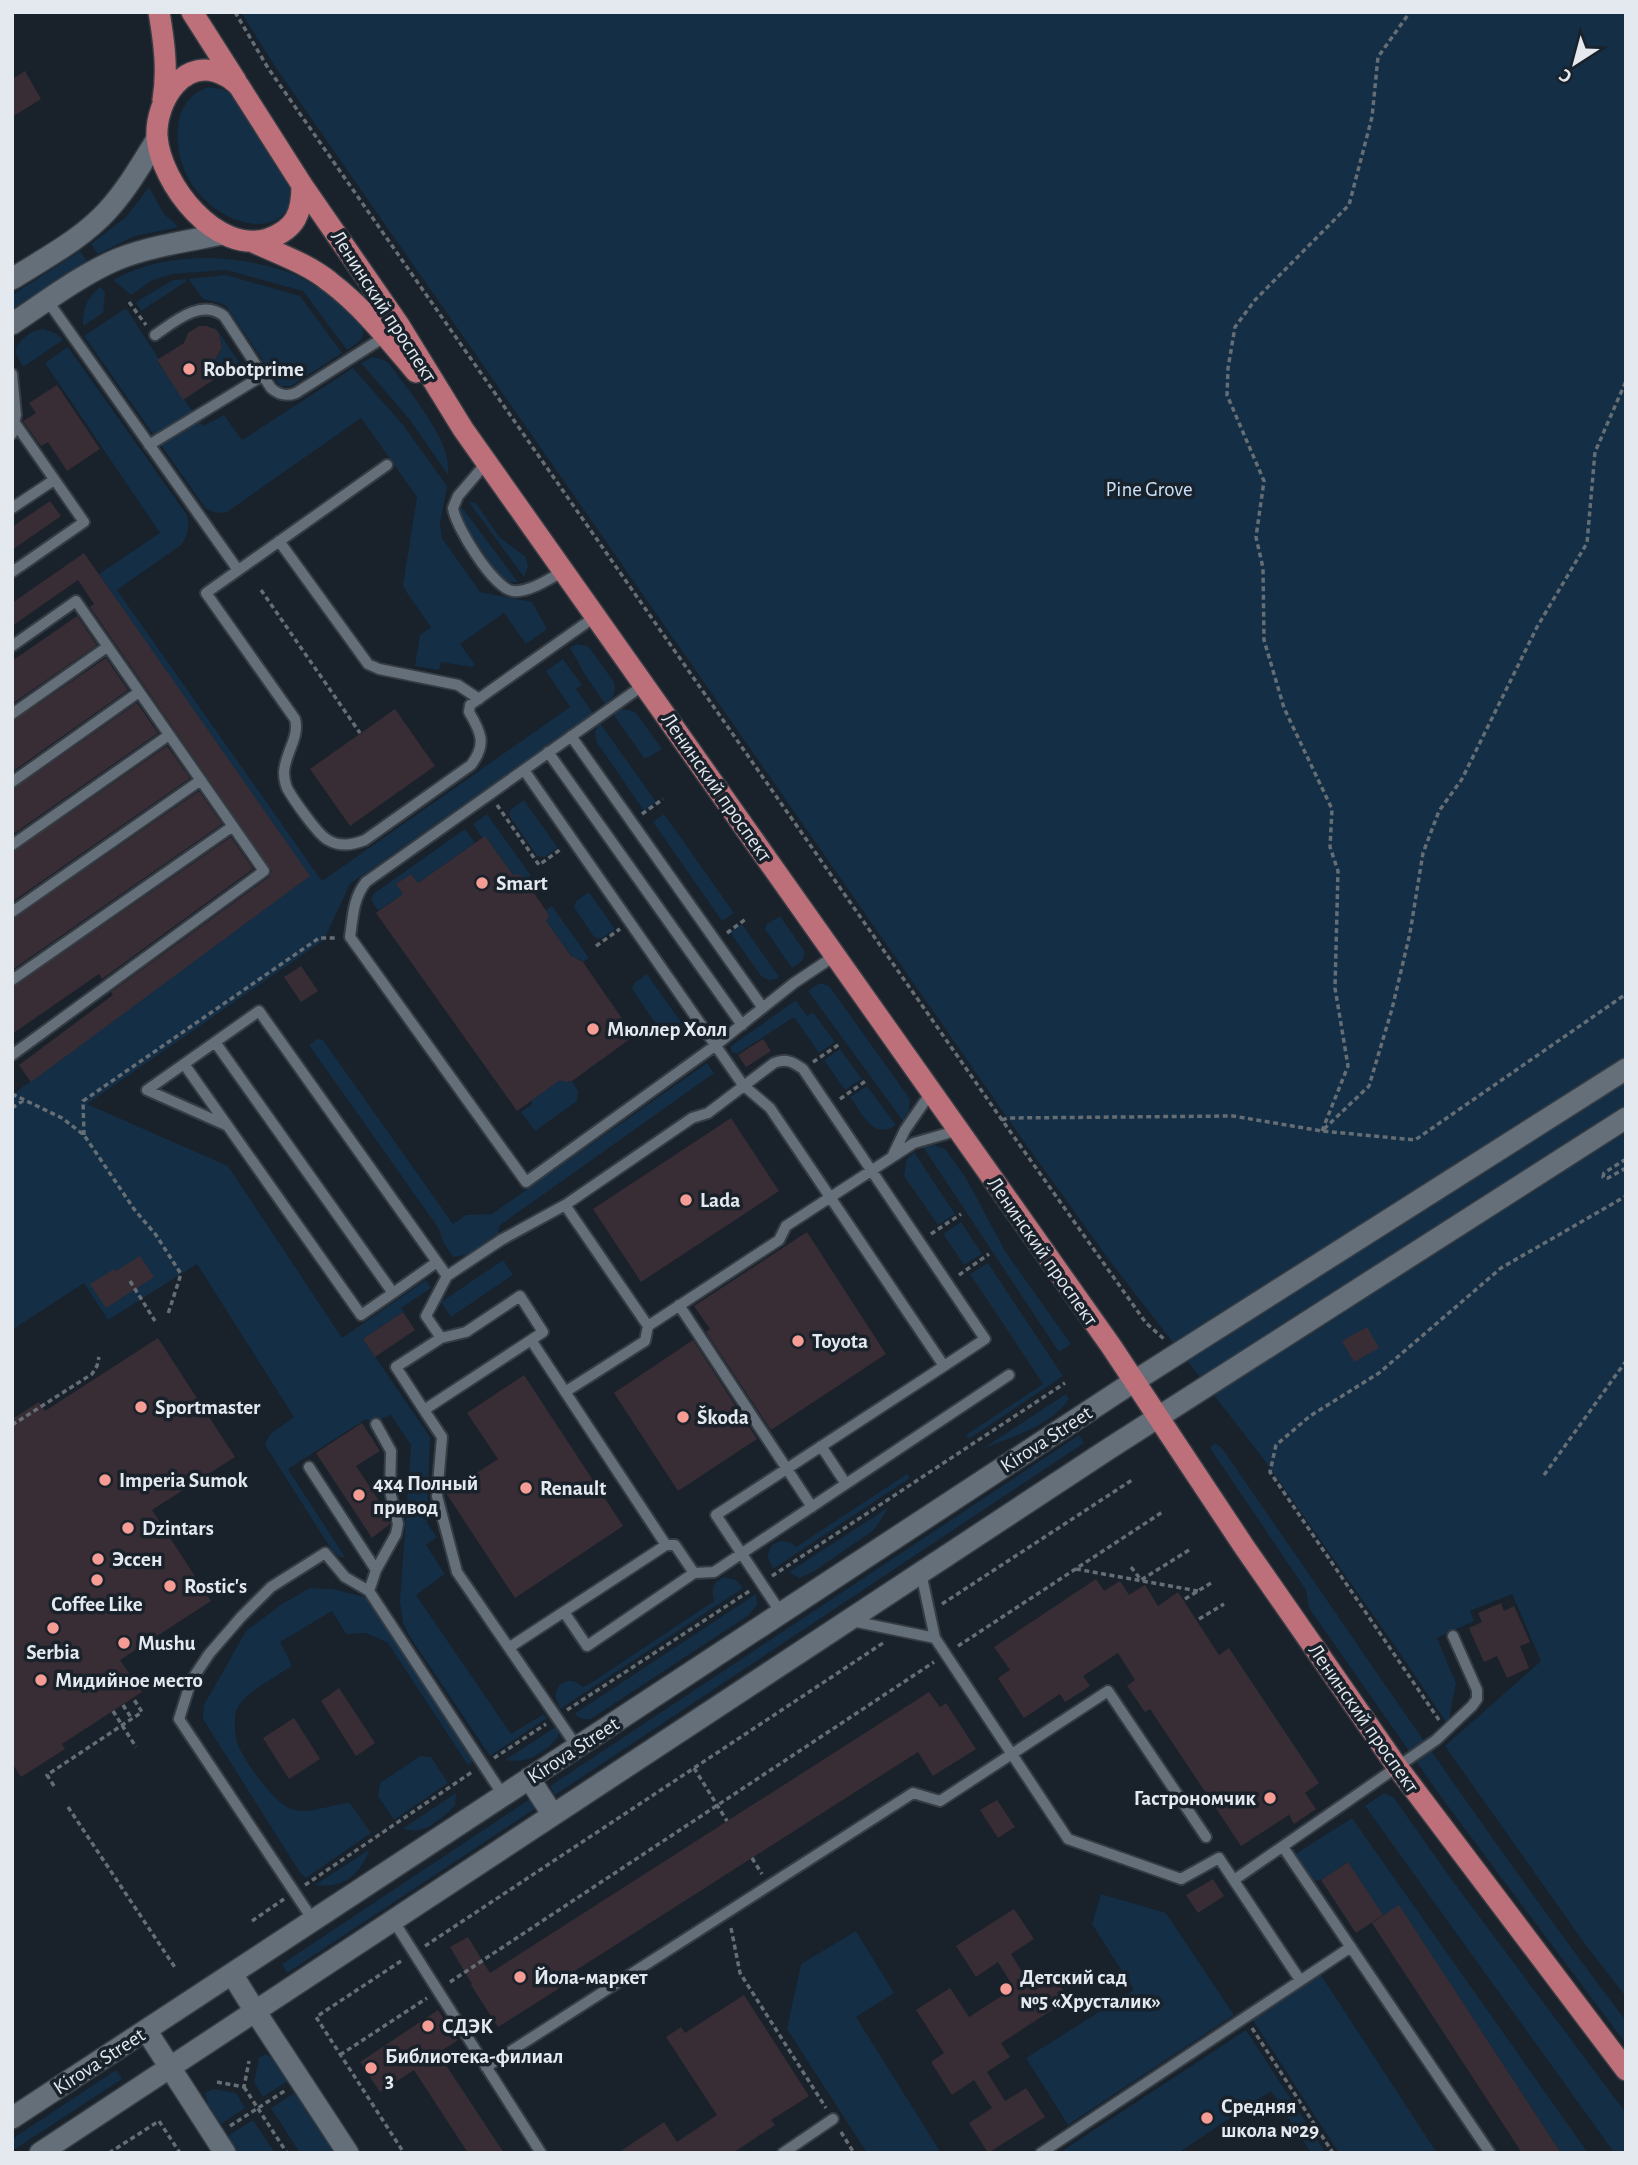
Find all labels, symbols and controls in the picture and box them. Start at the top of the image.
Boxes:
north arrow [1540,28,1610,98]
text: С [1556,65,1576,86]
street label: Ленинский проспект [327,227,441,386]
place label: Robotprime [203,359,304,380]
marker: Robotprime [181,361,197,377]
park label: Pine Grove [1105,479,1193,500]
street label: Ленинский проспект [657,709,776,866]
place label: Smart [496,873,548,894]
marker: Smart [474,875,490,891]
place label: Мюллер Холл [607,1019,727,1040]
marker: Мюллер Холл [585,1021,601,1037]
street label: Ленинский проспект [983,1173,1102,1330]
place label: Lada [700,1190,740,1211]
marker: Lada [678,1192,694,1208]
place label: Toyota [812,1331,868,1352]
marker: Toyota [790,1333,806,1349]
place label: Sportmaster [155,1397,261,1418]
marker: Sportmaster [133,1399,149,1415]
street label: Kirova Street [997,1402,1096,1477]
place label: Škoda [697,1405,749,1428]
marker: Škoda [675,1409,691,1425]
place label: Imperia Sumok [119,1470,248,1491]
marker: Imperia Sumok [97,1472,113,1488]
place label: 4x4 Полный привод [373,1473,478,1518]
place label: Renault [540,1478,606,1499]
marker: Renault [518,1480,534,1496]
marker: 4x4 Полный привод [351,1487,367,1503]
place label: Dzintars [142,1518,214,1539]
marker: Dzintars [120,1520,136,1536]
place label: Эссен [112,1549,162,1570]
marker: Эссен [90,1551,106,1567]
marker: Coffee Like [89,1572,105,1588]
place label: Rostic's [184,1576,247,1597]
marker: Rostic's [162,1578,178,1594]
place label: Coffee Like [51,1594,143,1615]
marker: Serbia [45,1620,61,1636]
place label: Mushu [138,1633,196,1654]
marker: Mushu [116,1635,132,1651]
street label: Ленинский проспект [1304,1640,1423,1797]
place label: Serbia [26,1642,80,1663]
place label: Мидийное место [55,1670,203,1691]
marker: Мидийное место [33,1672,49,1688]
street label: Kirova Street [524,1713,623,1788]
place label: Гастрономчик [1134,1788,1257,1809]
marker: Гастрономчик [1262,1790,1278,1806]
place label: Йола-маркет [534,1966,648,1988]
place label: Детский сад №5 «Хрусталик» [1020,1967,1161,2012]
marker: Йола-маркет [512,1969,528,1985]
marker: Детский сад №5 «Хрусталик» [998,1981,1014,1997]
place label: СДЭК [442,2016,493,2037]
marker: СДЭК [420,2018,436,2034]
street label: Kirova Street [50,2024,149,2099]
place label: Библиотека-филиал 3 [385,2046,564,2091]
marker: Библиотека-филиал 3 [363,2060,379,2076]
place label: Средняя школа №29 [1221,2096,1319,2141]
marker: Средняя школа №29 [1199,2110,1215,2126]

